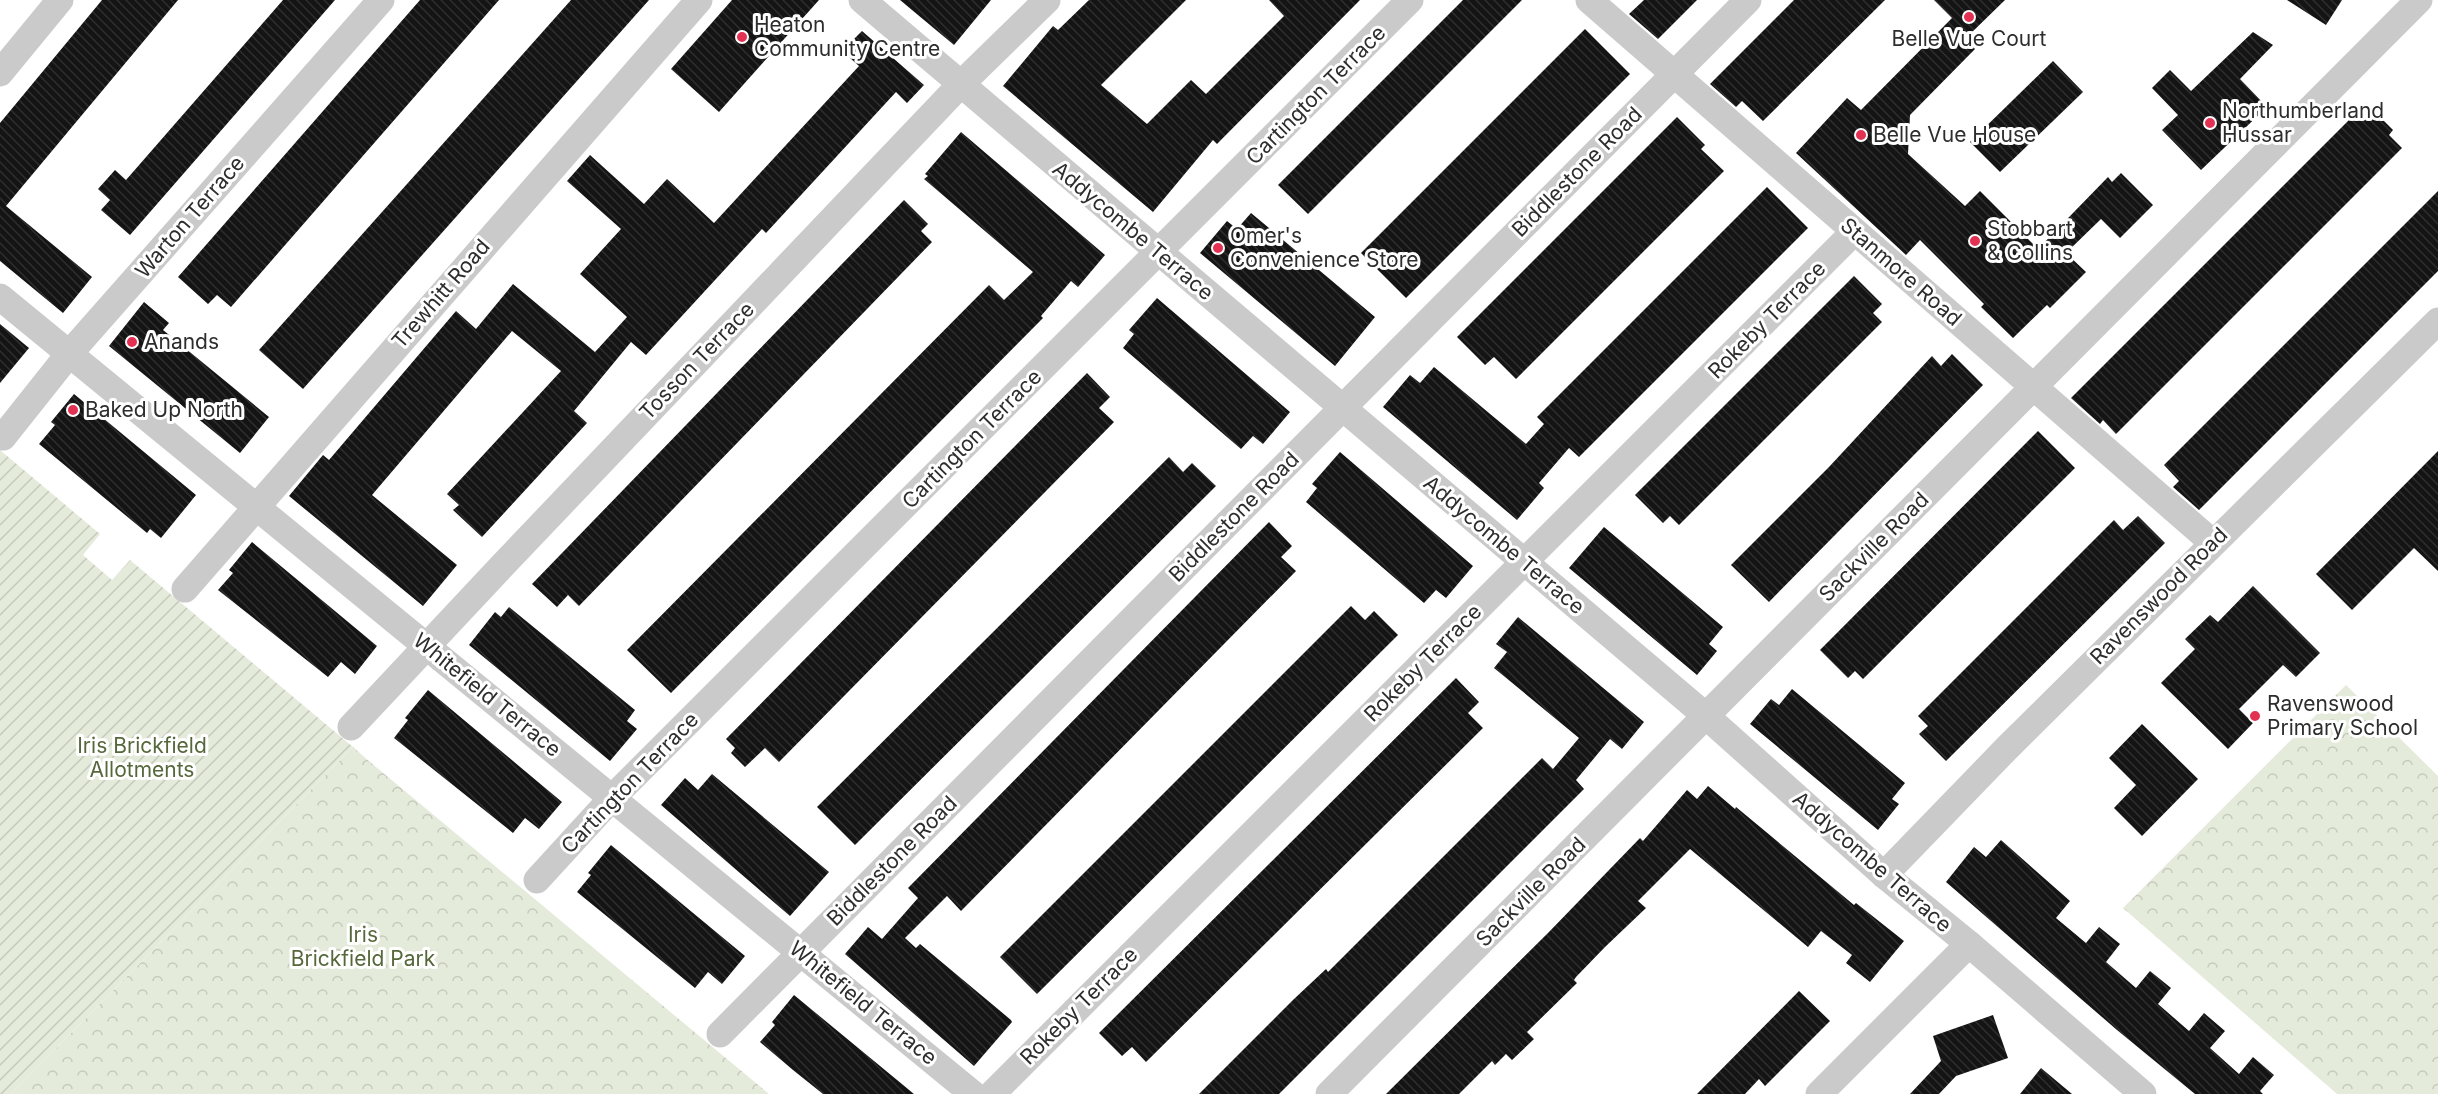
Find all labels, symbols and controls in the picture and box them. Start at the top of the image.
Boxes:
marker: Belle Vue Court [1962,10,1976,24]
place label: Heaton Community Centre [754,12,940,61]
street label: Cartington Terrace [1241,20,1390,169]
place label: Belle Vue Court [1892,26,2047,51]
marker: Heaton Community Centre [735,30,749,44]
place label: Northumberland Hussar [2222,98,2384,147]
street label: Biddlestone Road [1506,101,1647,242]
marker: Northumberland Hussar [2203,116,2217,130]
place label: Belle Vue House [1873,122,2036,147]
marker: Belle Vue House [1854,128,1868,142]
street label: Warton Terrace [130,151,249,283]
street label: Addycombe Terrace [1048,156,1219,305]
street label: Stanmore Road [1836,212,1967,331]
place label: Stobbart & Collins [1987,216,2073,265]
place label: Omer's Convenience Store [1230,223,1419,272]
street label: Trewhitt Road [386,234,495,353]
marker: Stobbart & Collins [1968,234,1982,248]
marker: Omer's Convenience Store [1211,241,1225,255]
street label: Rokeby Terrace [1703,256,1830,383]
street label: Tosson Terrace [634,297,759,425]
place label: Anands [144,329,219,354]
marker: Anands [125,335,139,349]
street label: Cartington Terrace [897,364,1046,513]
place label: Baked Up North [85,397,243,422]
marker: Baked Up North [66,403,80,417]
street label: Biddlestone Road [1163,446,1304,587]
street label: Addycombe Terrace [1419,470,1590,619]
street label: Sackville Road [1814,487,1934,607]
street label: Ravenswood Road [2085,522,2232,669]
street label: Rokeby Terrace [1359,599,1486,726]
street label: Whitefield Terrace [409,628,566,762]
place label: Ravenswood Primary School [2267,691,2418,740]
street label: Cartington Terrace [556,707,703,858]
marker: Ravenswood Primary School [2248,709,2262,723]
park label: Iris Brickfield Allotments [77,733,207,782]
street label: Addycombe Terrace [1788,786,1957,937]
street label: Biddlestone Road [821,790,962,931]
street label: Sackville Road [1471,832,1591,952]
park label: Iris Brickfield Park [291,922,436,971]
street label: Whitefield Terrace [785,936,942,1070]
street label: Rokeby Terrace [1015,942,1142,1069]

